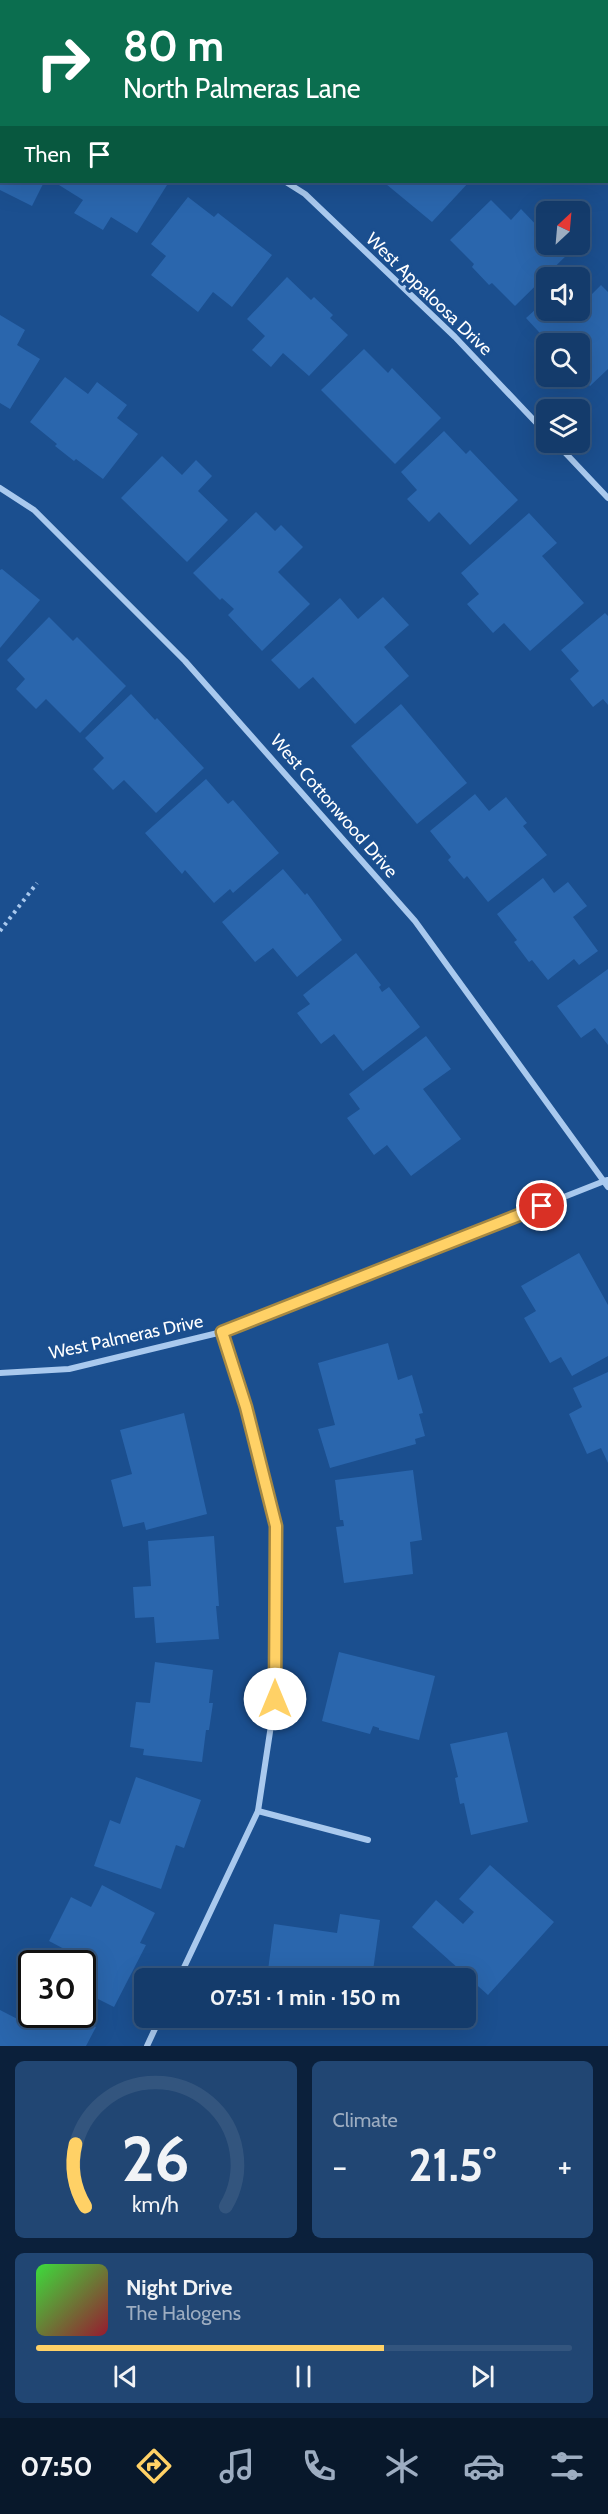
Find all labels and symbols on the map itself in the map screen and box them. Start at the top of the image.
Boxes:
north arrow [536,201,590,255]
street label: West Appaloosa Drive [361,228,497,360]
street label: West Cottonwood Drive [266,730,402,882]
pin [516,1180,567,1231]
street label: West Palmeras Drive [47,1310,205,1364]
position arrow [243,1667,307,1731]
speed limit sign: 30 [18,1950,96,2028]

